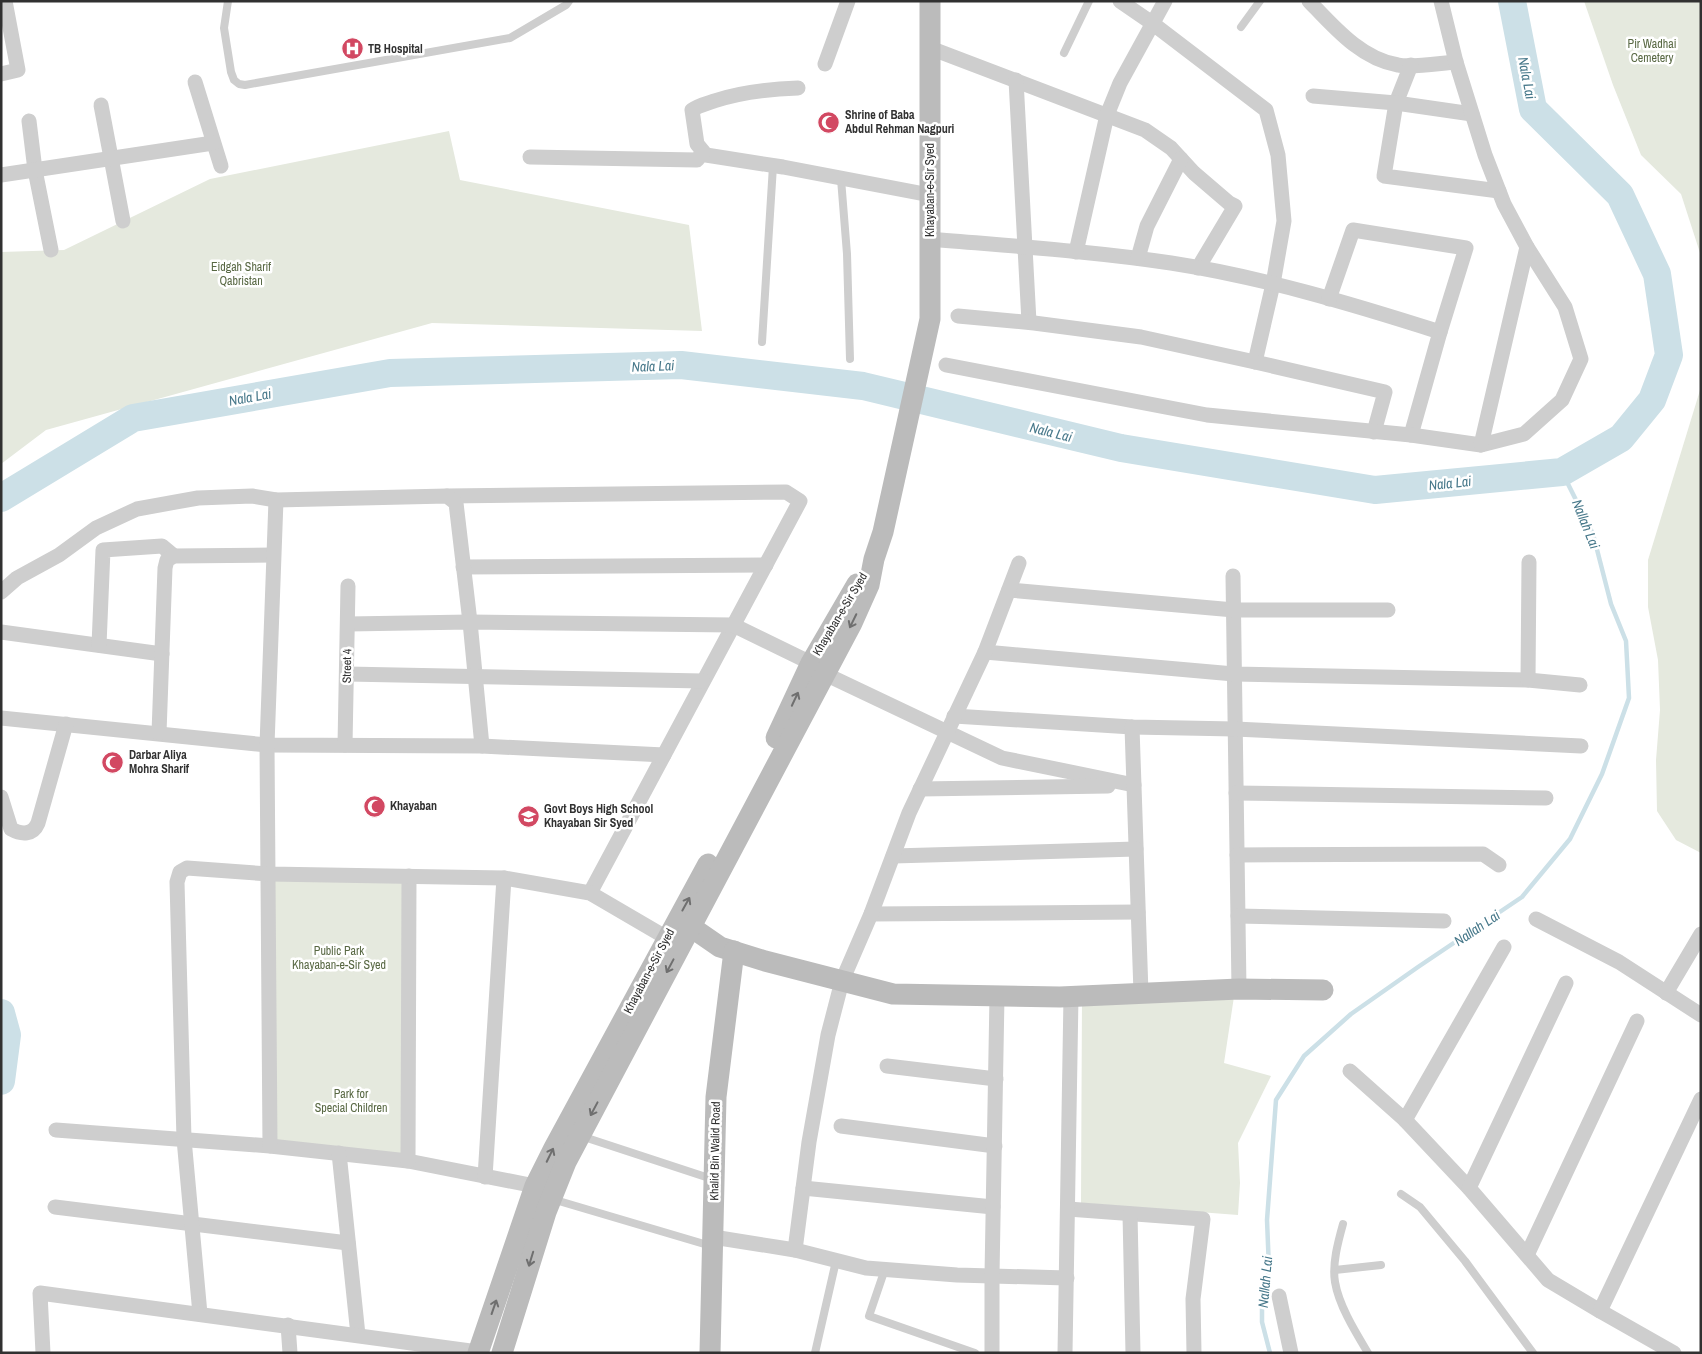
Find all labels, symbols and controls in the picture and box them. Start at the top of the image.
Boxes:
park label: Pir Wadhai Cemetery [1628,36,1676,66]
hospital icon: TB Hospital [340,37,364,61]
place label: TB Hospital [368,41,423,57]
water label: Nala Lai [1514,55,1540,101]
place label: Shrine of Baba Abdul Rehman Nagpuri [845,107,955,137]
mosque icon: Shrine of Baba Abdul Rehman Nagpuri [817,110,841,134]
street label: Khayaban-e-Sir Syed [922,143,938,237]
park label: Eidgah Sharif Qabristan [211,259,271,289]
water label: Nala Lai [631,356,675,376]
water label: Nala Lai [227,384,273,410]
water label: Nala Lai [1028,418,1075,446]
water label: Nala Lai [1428,472,1473,494]
water label: Nallah Lai [1568,497,1604,552]
street label: Khayaban-e-Sir Syed [809,570,871,658]
one-way arrow [848,613,857,628]
street label: Street 4 [339,648,355,683]
one-way arrow [790,691,800,706]
place label: Darbar Aliya Mohra Sharif [129,747,190,777]
mosque icon: Darbar Aliya Mohra Sharif [101,750,125,774]
mosque icon: Khayaban [362,794,386,818]
place label: Khayaban [390,798,437,814]
place label: Govt Boys High School Khayaban Sir Syed [544,801,654,831]
school or university icon: Govt Boys High School Khayaban Sir Syed [516,804,540,828]
one-way arrow [681,896,691,911]
water label: Nallah Lai [1451,906,1504,950]
street label: Khayaban-e-Sir Syed [620,926,678,1016]
park label: Public Park Khayaban-e-Sir Syed [292,943,386,973]
one-way arrow [665,958,675,973]
park label: Park for Special Children [315,1086,387,1116]
street label: Khalid Bin Walid Road [706,1101,724,1201]
one-way arrow [589,1102,599,1117]
one-way arrow [546,1147,556,1162]
one-way arrow [526,1250,535,1266]
water label: Nallah Lai [1254,1255,1276,1309]
one-way arrow [489,1299,499,1315]

